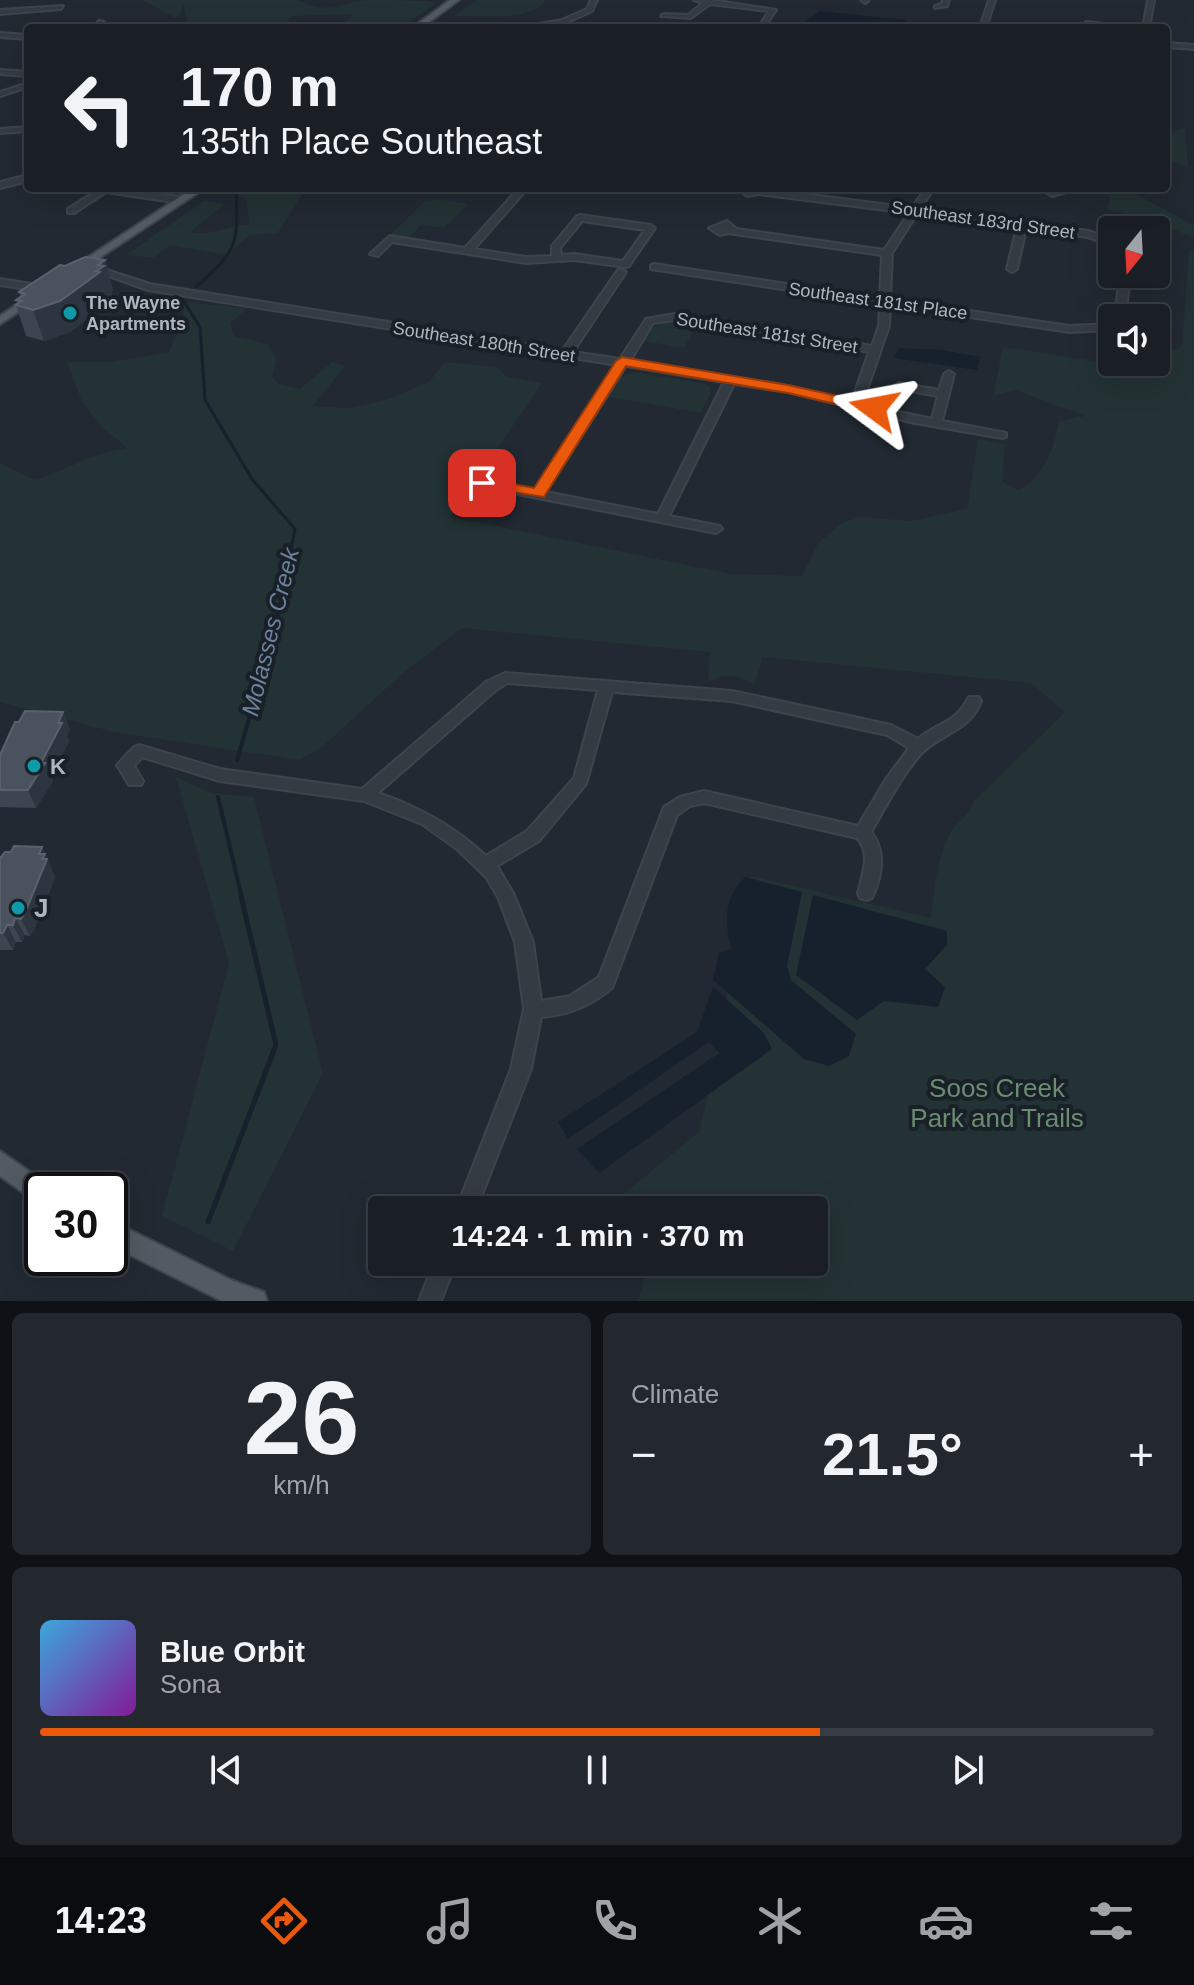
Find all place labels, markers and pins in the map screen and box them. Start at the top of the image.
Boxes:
place label: The Wayne Apartments [86,293,186,334]
marker: The Wayne Apartments [61,304,79,322]
pin [448,449,516,517]
place label: K [50,754,66,779]
marker: K [25,757,43,775]
place label: J [34,893,48,923]
marker: J [9,899,27,917]

